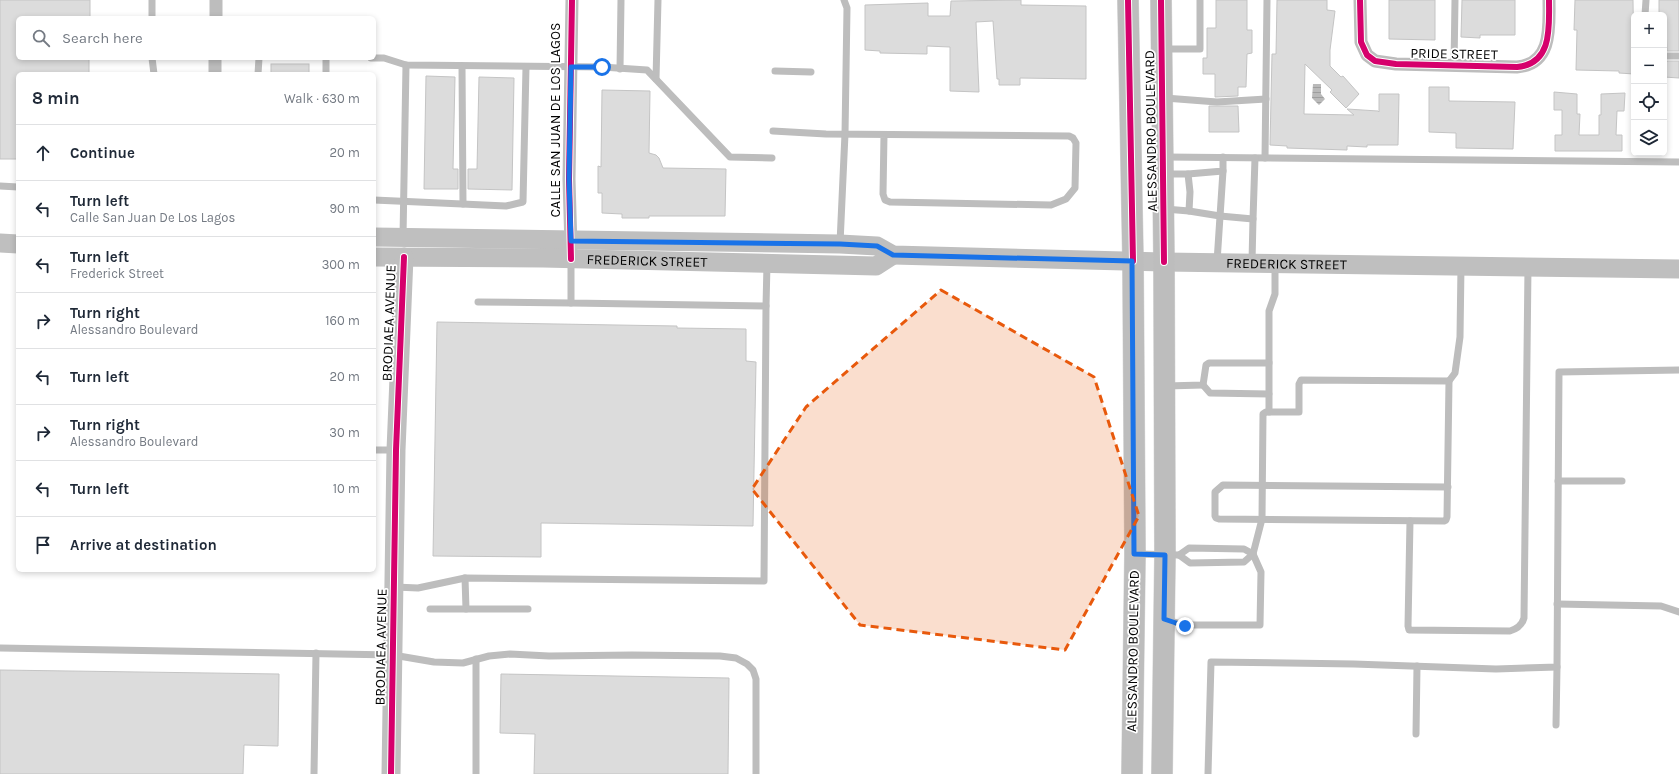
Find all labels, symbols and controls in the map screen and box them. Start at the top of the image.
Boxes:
map controls [1631,12,1667,156]
button: + [1631,12,1667,48]
search box [16,16,376,60]
street label: CALLE SAN JUAN DE LOS LAGOS [547,23,564,217]
icon: search [30,27,52,49]
text: Search here [62,29,143,47]
street label: PRIDE STREET [1410,45,1498,63]
button: − [1631,48,1667,84]
street label: ALESSANDRO BOULEVARD [1141,50,1161,212]
route start [593,58,611,76]
button: locate [1631,84,1667,120]
text: 8 min [32,88,80,108]
text: Walk · 630 m [284,91,360,106]
button: layers [1631,120,1667,156]
icon: ahead [32,142,54,164]
text: Continue [70,144,135,162]
text: 20 m [330,145,360,160]
text: Turn left [70,192,129,210]
icon: left [32,198,54,220]
text: 90 m [329,201,360,216]
text: Calle San Juan De Los Lagos [70,210,235,225]
text: Turn left [70,248,129,266]
street label: FREDERICK STREET [586,251,707,270]
icon: left [32,254,54,276]
street label: FREDERICK STREET [1226,254,1347,273]
text: 300 m [322,257,360,272]
street label: BRODIAEA AVENUE [378,264,400,382]
text: Frederick Street [70,266,164,281]
text: Turn right [70,304,140,322]
icon: right [32,310,54,332]
text: 160 m [325,313,360,328]
text: Alessandro Boulevard [70,322,199,337]
icon: left [32,366,54,388]
text: Turn left [70,368,129,386]
text: 20 m [330,369,360,384]
text: Turn right [70,416,140,434]
icon: right [32,422,54,444]
text: 30 m [329,425,360,440]
text: Alessandro Boulevard [70,434,199,449]
icon: left [32,478,54,500]
text: Turn left [70,480,129,498]
text: 10 m [333,481,360,496]
icon: arrive [32,534,54,556]
text: Arrive at destination [70,536,217,554]
street label: ALESSANDRO BOULEVARD [1123,570,1143,732]
street label: BRODIAEA AVENUE [371,588,391,706]
route end [1176,617,1194,635]

